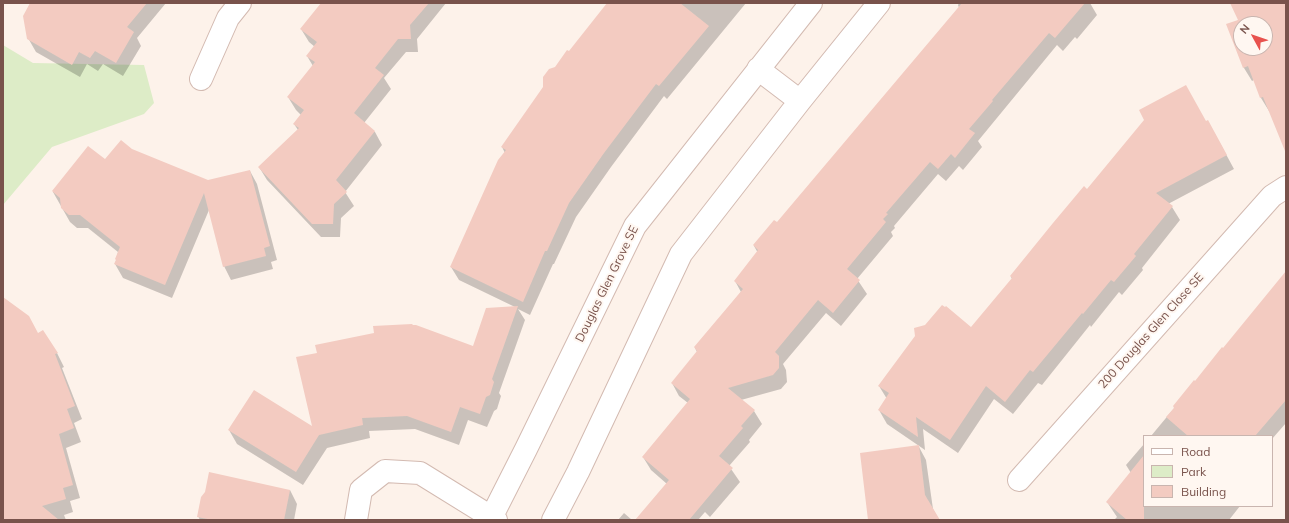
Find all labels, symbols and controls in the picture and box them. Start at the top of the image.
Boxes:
north arrow [1233,16,1273,56]
text: N [1237,21,1253,37]
street label: Douglas Glen Grove SE [573,223,641,345]
street label: 200 Douglas Glen Close SE [1095,270,1207,392]
legend [1143,435,1273,507]
text: Road [1181,444,1210,459]
text: Park [1181,464,1206,479]
text: Building [1181,484,1226,499]

